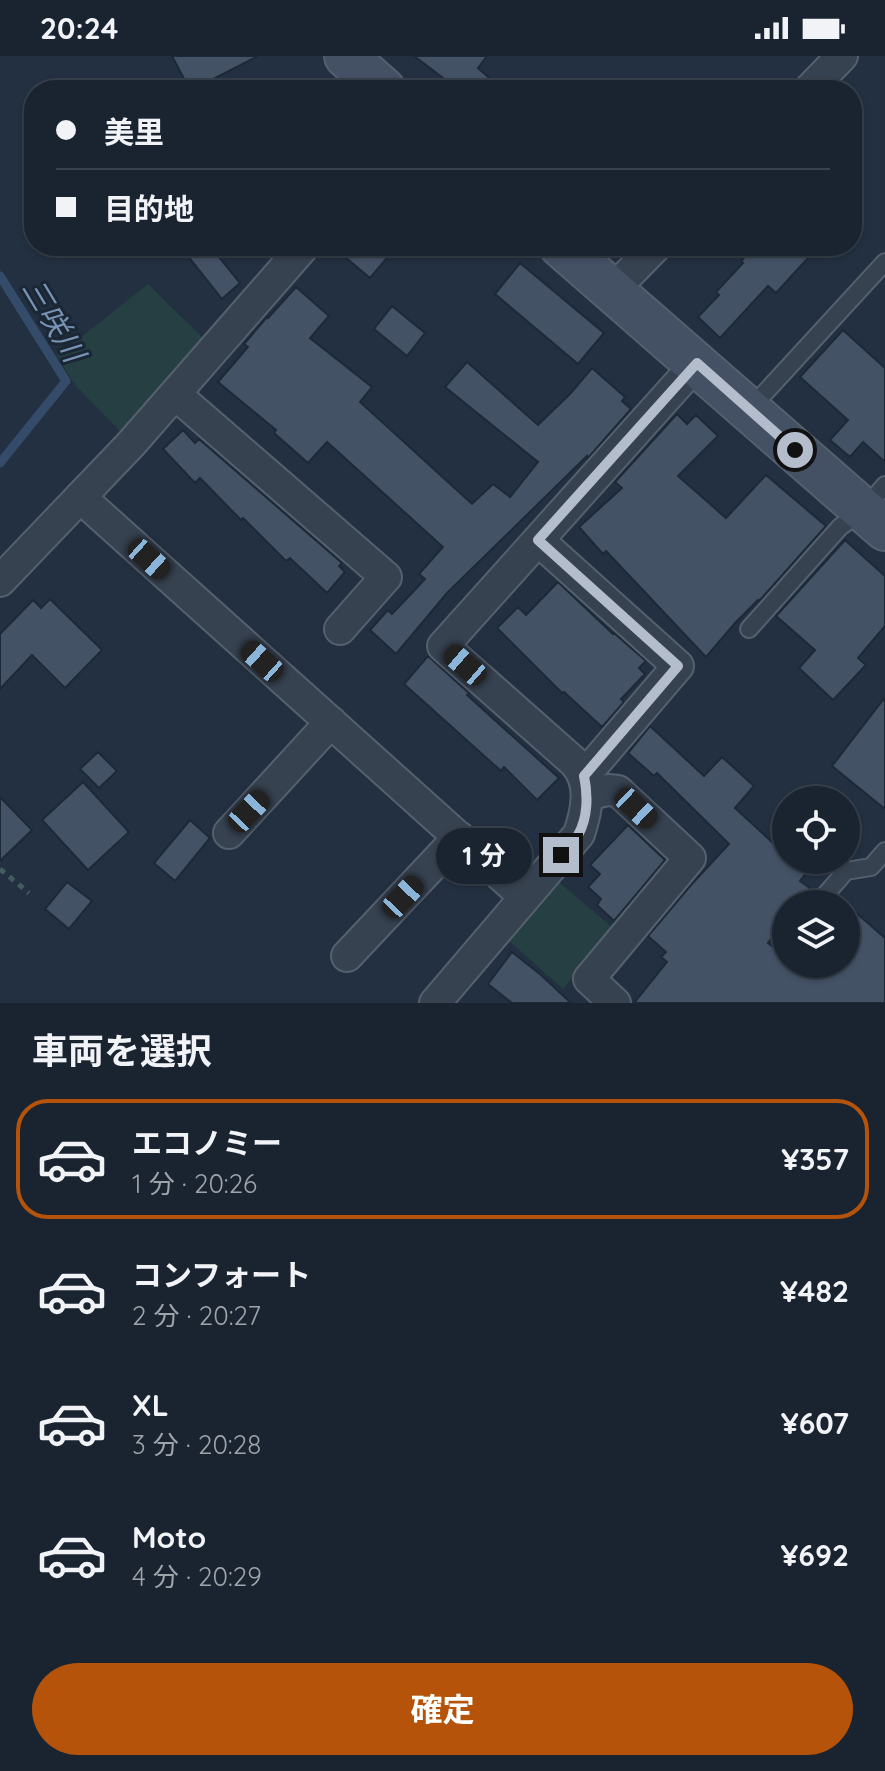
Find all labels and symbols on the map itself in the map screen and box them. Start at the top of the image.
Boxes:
water label: 三咲川 [15,272,95,371]
route start [777,432,813,468]
car [123,534,175,584]
car [236,636,288,686]
car [439,640,491,690]
car [610,783,662,833]
car [224,785,274,837]
callout: 1 分 [437,827,533,883]
route end [543,837,579,873]
car [378,871,428,923]

